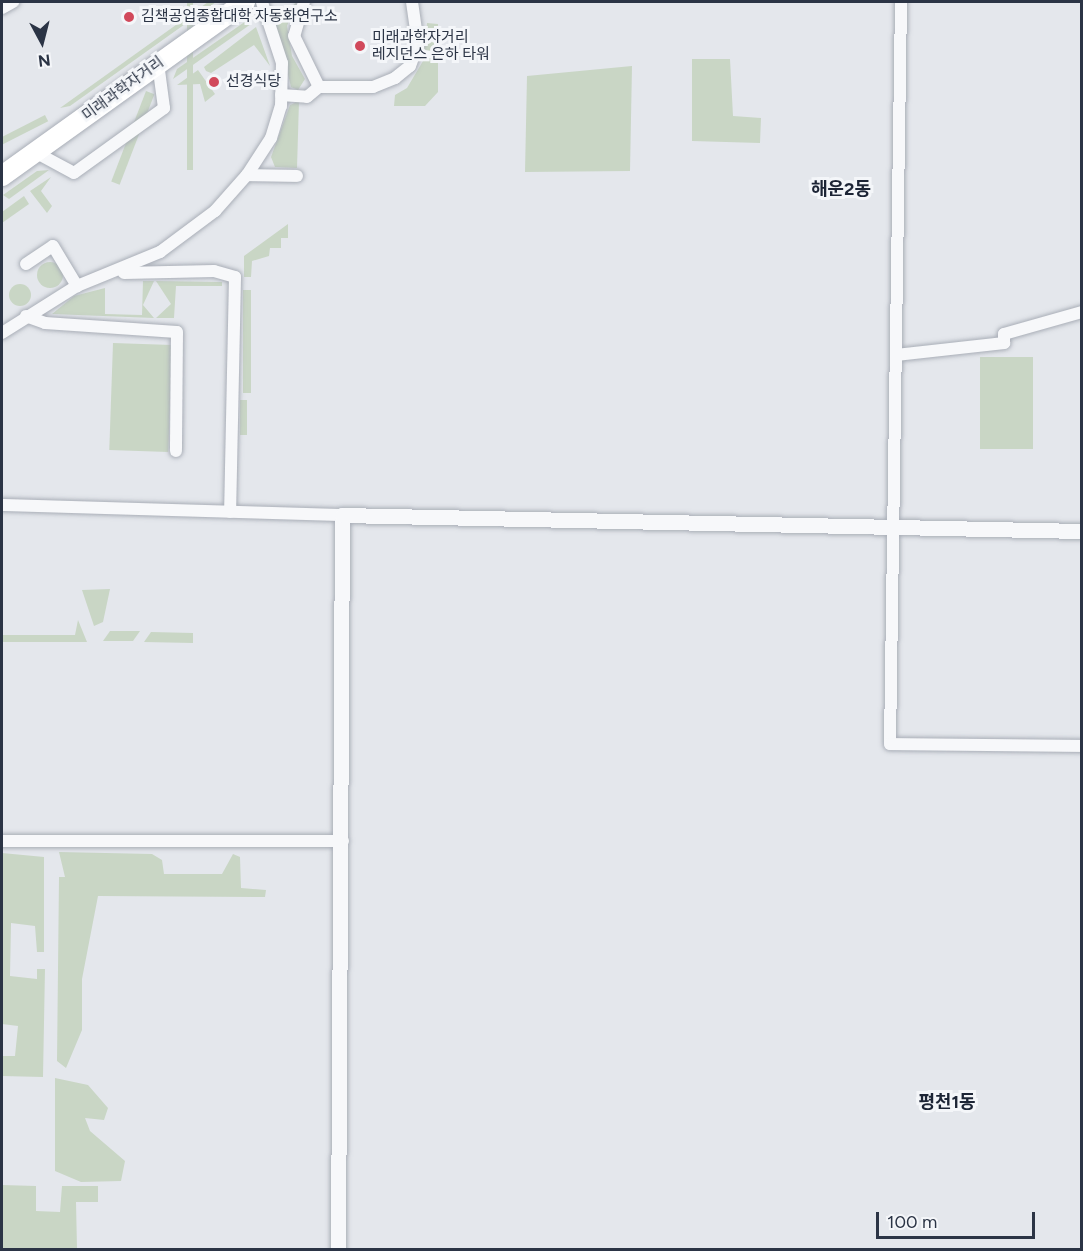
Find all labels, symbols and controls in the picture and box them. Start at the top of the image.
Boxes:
place label: 김책공업종합대학 자동화연구소 [141,8,338,26]
marker: 김책공업종합대학 자동화연구소 [122,10,136,24]
north arrow [12,12,72,72]
place label: 미래과학자거리 레지던스 은하 타워 [372,28,490,63]
marker: 미래과학자거리 레지던스 은하 타워 [353,39,367,53]
text: N [37,50,52,71]
street label: 미래과학자거리 [79,53,167,125]
place label: 선경식당 [226,73,281,91]
marker: 선경식당 [207,75,221,89]
district label: 해운2동 [811,178,871,200]
district label: 평천1동 [918,1091,976,1113]
scale bar [879,1200,1038,1238]
text: 100 m [887,1211,937,1233]

